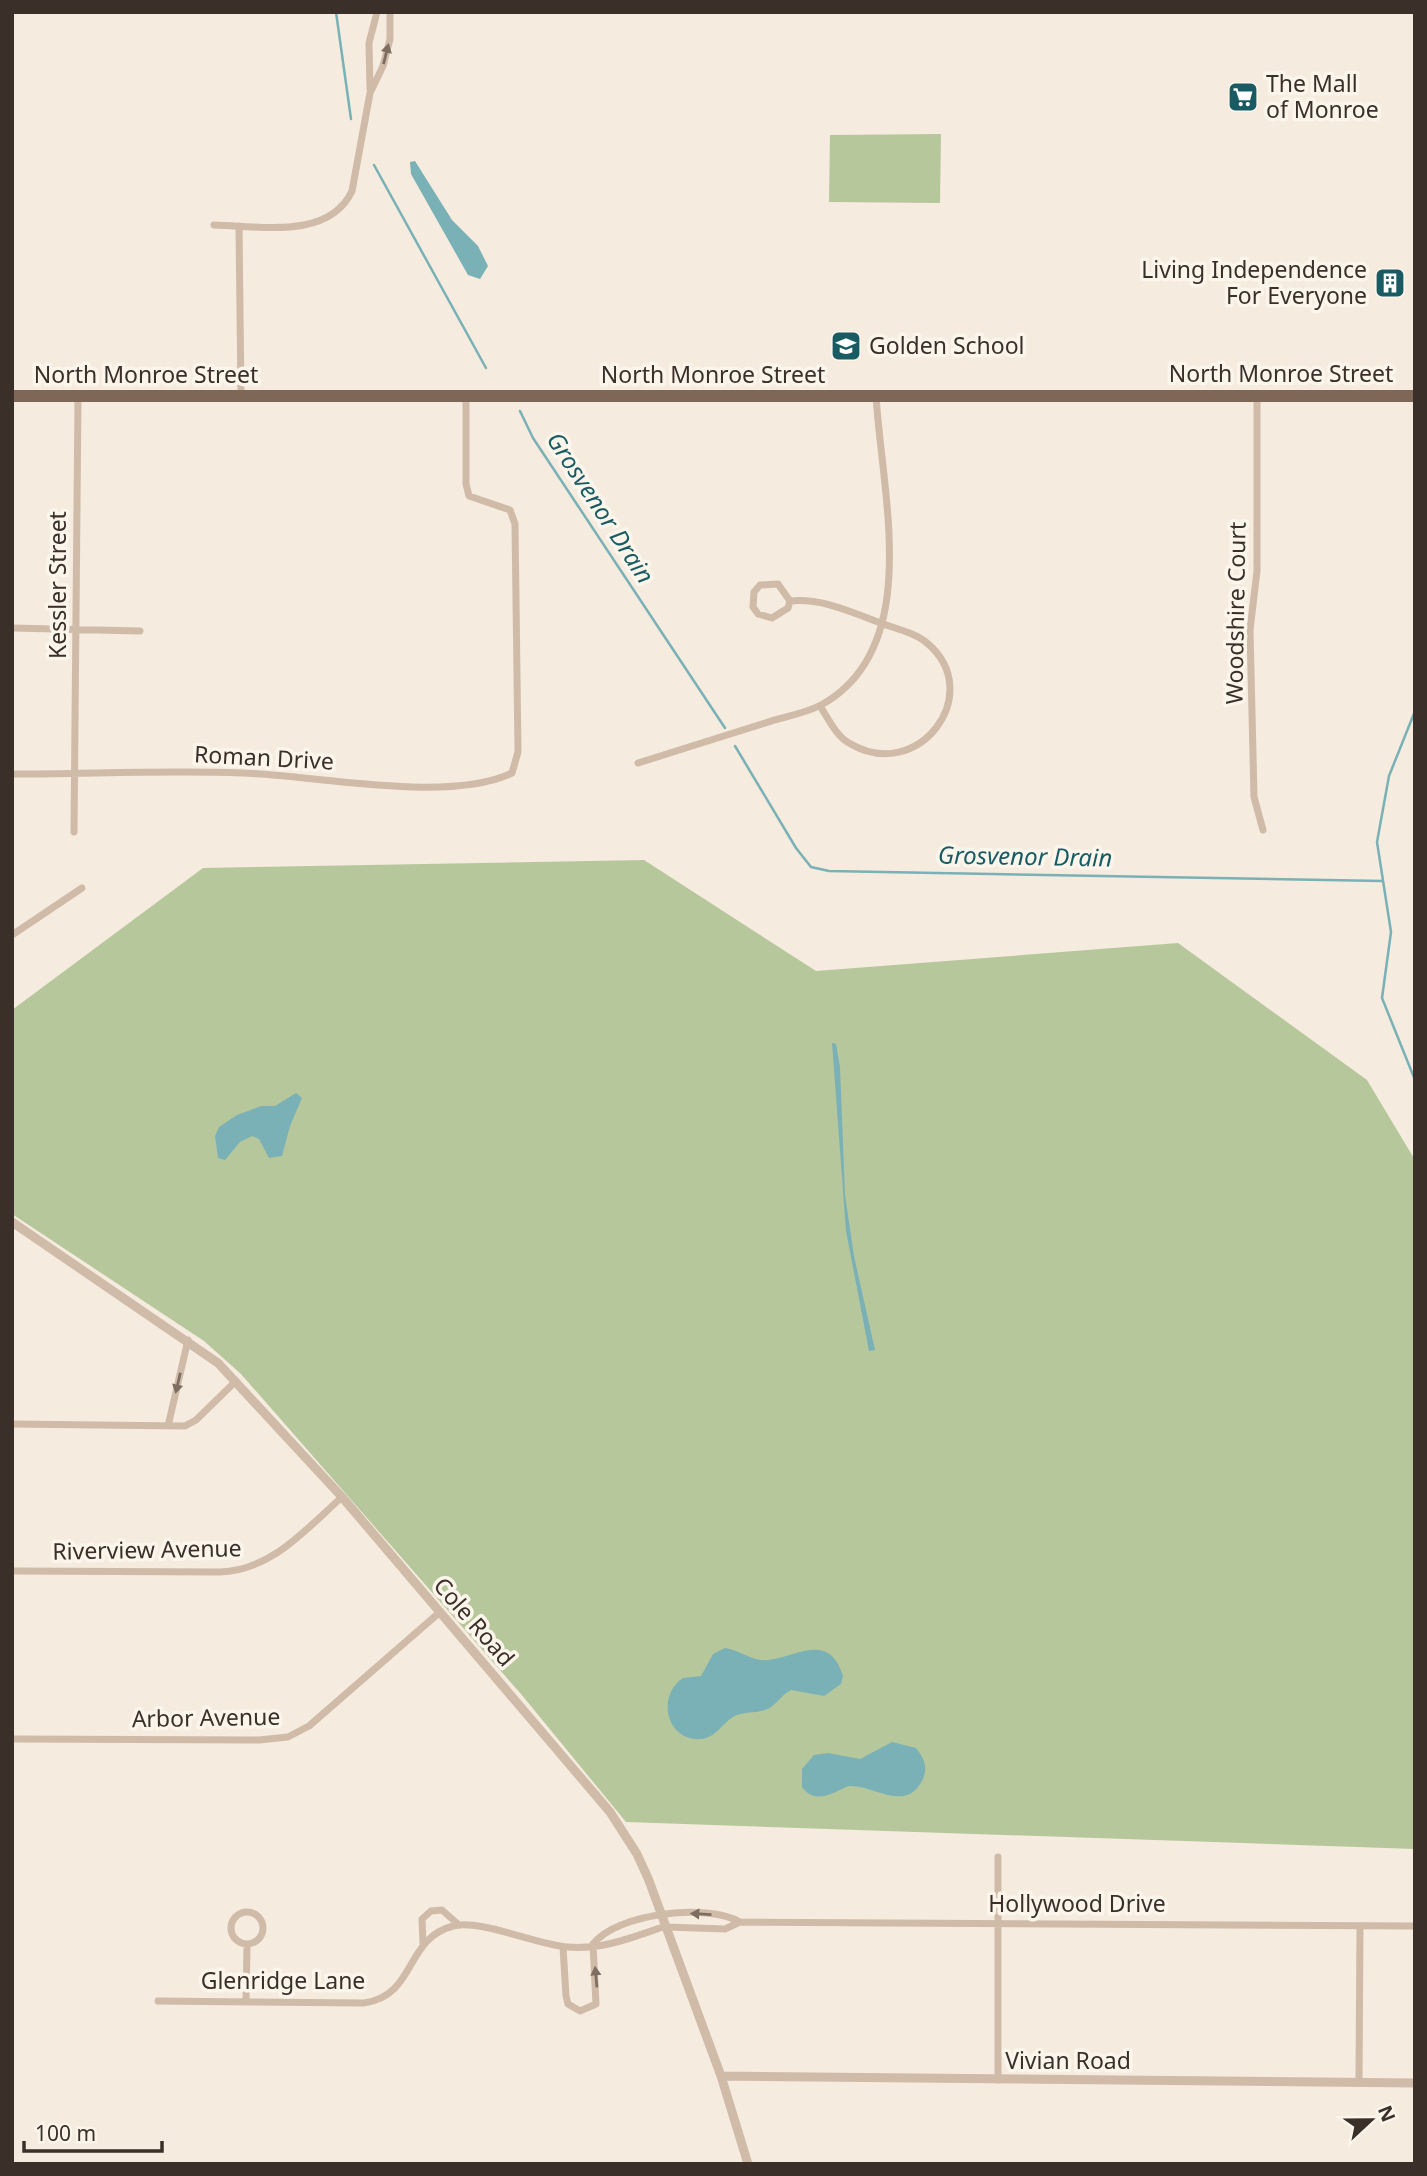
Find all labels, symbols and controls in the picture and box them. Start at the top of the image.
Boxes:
one-way arrow [381,43,392,65]
place label: The Mall of Monroe [1266,67,1379,125]
supermarket icon: The Mall of Monroe [1226,80,1260,114]
place label: Living Independence For Everyone [1141,253,1367,311]
building icon: Living Independence For Everyone [1373,266,1407,300]
school or university icon: Golden School [829,329,863,363]
place label: Golden School [869,329,1025,361]
street label: North Monroe Street [1169,357,1393,389]
street label: North Monroe Street [34,358,258,390]
street label: North Monroe Street [601,358,825,390]
water label: Grosvenor Drain [540,425,663,589]
street label: Kessler Street [41,511,73,659]
street label: Woodshire Court [1217,521,1253,705]
street label: Roman Drive [193,737,335,777]
water label: Grosvenor Drain [938,837,1113,874]
one-way arrow [172,1372,183,1394]
street label: Riverview Avenue [52,1531,242,1567]
street label: Cole Road [427,1570,522,1673]
street label: Arbor Avenue [131,1700,281,1734]
street label: Hollywood Drive [988,1887,1166,1919]
one-way arrow [690,1908,712,1919]
street label: Glenridge Lane [201,1964,365,1996]
one-way arrow [590,1966,601,1988]
street label: Vivian Road [1005,2044,1131,2076]
north arrow [1336,2085,1406,2155]
text: N [1372,2102,1402,2126]
scale bar [24,2110,163,2154]
text: 100 m [35,2119,96,2147]

